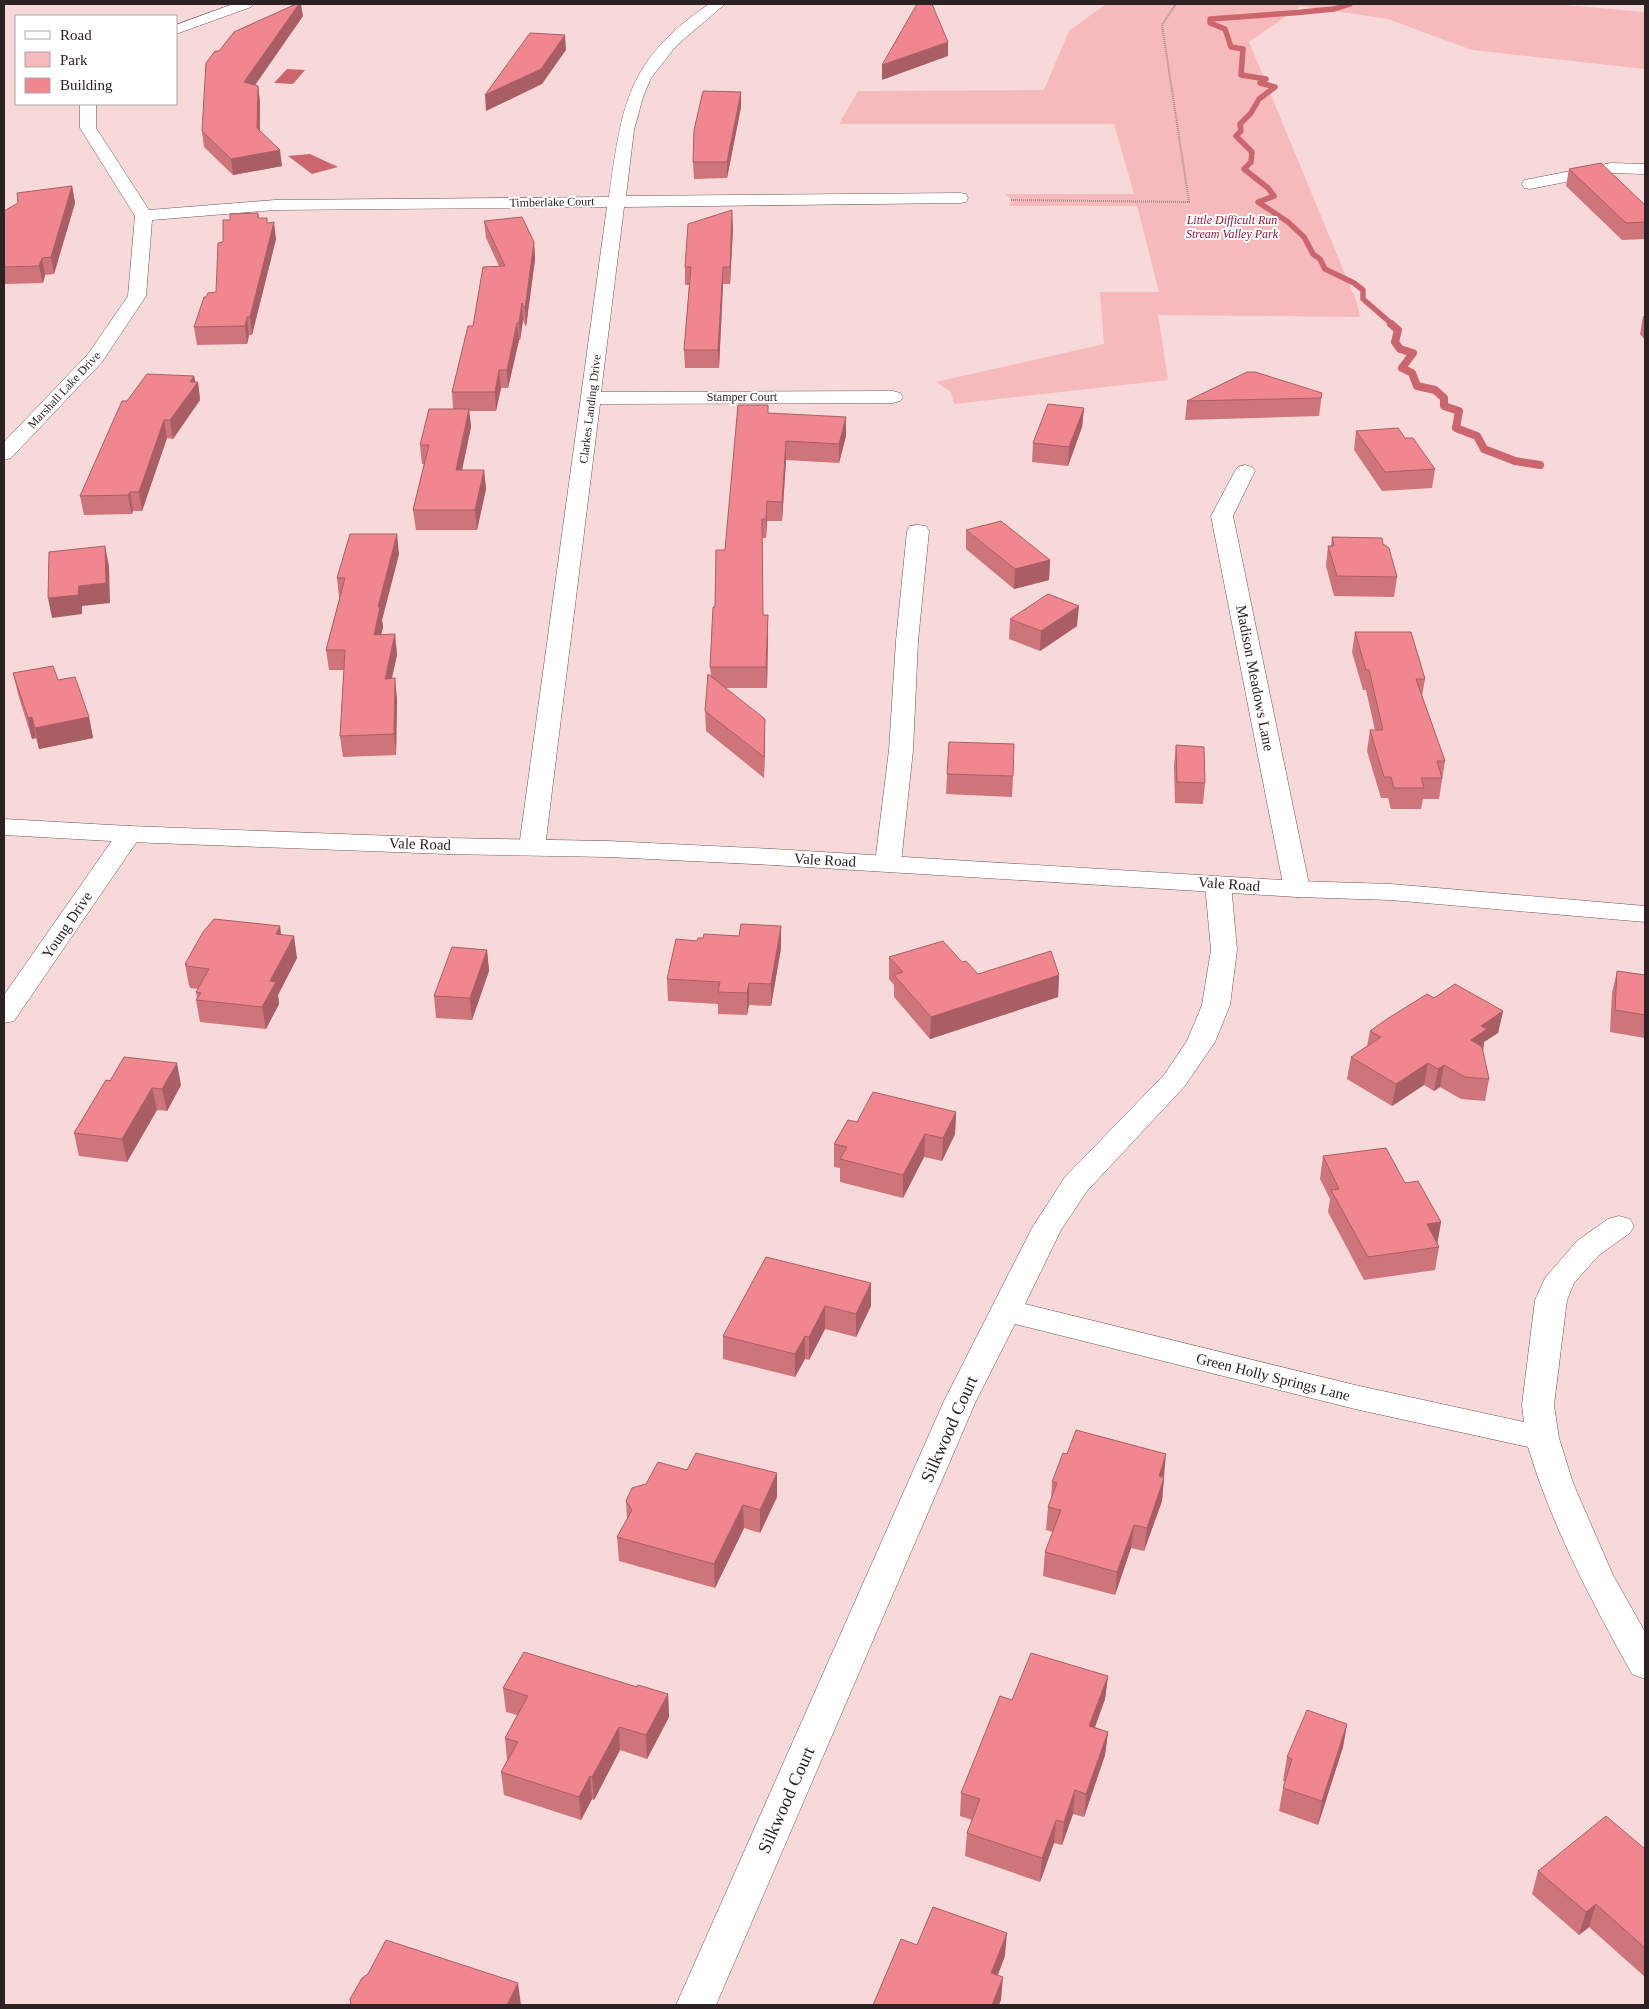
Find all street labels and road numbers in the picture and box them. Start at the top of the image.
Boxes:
street label: Timberlake Court [509,194,595,210]
street label: Marshall Lake Drive [25,349,103,431]
street label: Clarkes Landing Drive [576,354,604,464]
street label: Stamper Court [707,390,778,404]
street label: Madison Meadows Lane [1233,604,1277,753]
street label: Vale Road [389,835,452,853]
street label: Vale Road [794,850,857,870]
street label: Vale Road [1197,874,1261,894]
street label: Young Drive [39,888,95,961]
street label: Green Holly Springs Lane [1194,1350,1352,1404]
street label: Silkwood Court [917,1373,981,1485]
street label: Silkwood Court [754,1744,818,1856]

